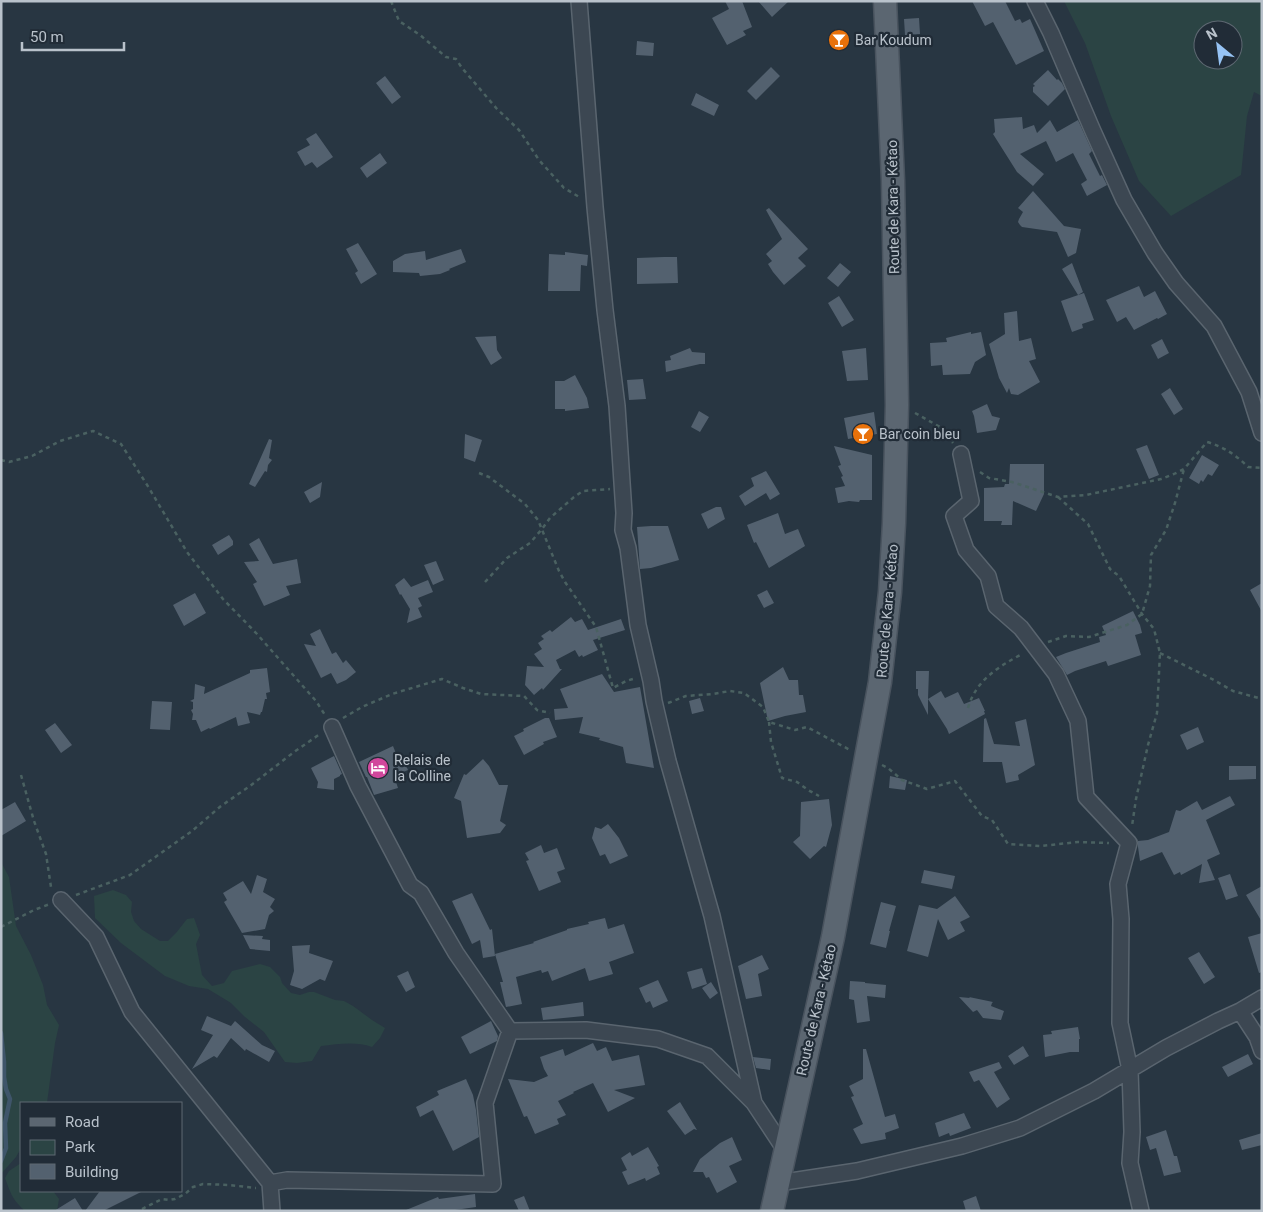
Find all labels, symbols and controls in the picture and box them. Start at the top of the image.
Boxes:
scale bar [22,20,125,52]
north arrow [1193,20,1243,70]
text: N [1203,24,1220,43]
text: 50 m [30,28,64,46]
bar icon: Bar Koudum [827,28,851,52]
place label: Bar Koudum [855,32,932,48]
street label: Route de Kara - Kétao [884,140,902,274]
bar icon: Bar coin bleu [851,422,875,446]
place label: Bar coin bleu [879,426,960,442]
street label: Route de Kara - Kétao [873,543,901,678]
place label: Relais de la Colline [394,752,451,784]
hotel icon: Relais de la Colline [366,756,390,780]
street label: Route de Kara - Kétao [793,943,839,1077]
legend [20,1102,182,1192]
text: Road [65,1113,99,1131]
text: Park [65,1138,96,1156]
text: Building [65,1163,119,1181]

